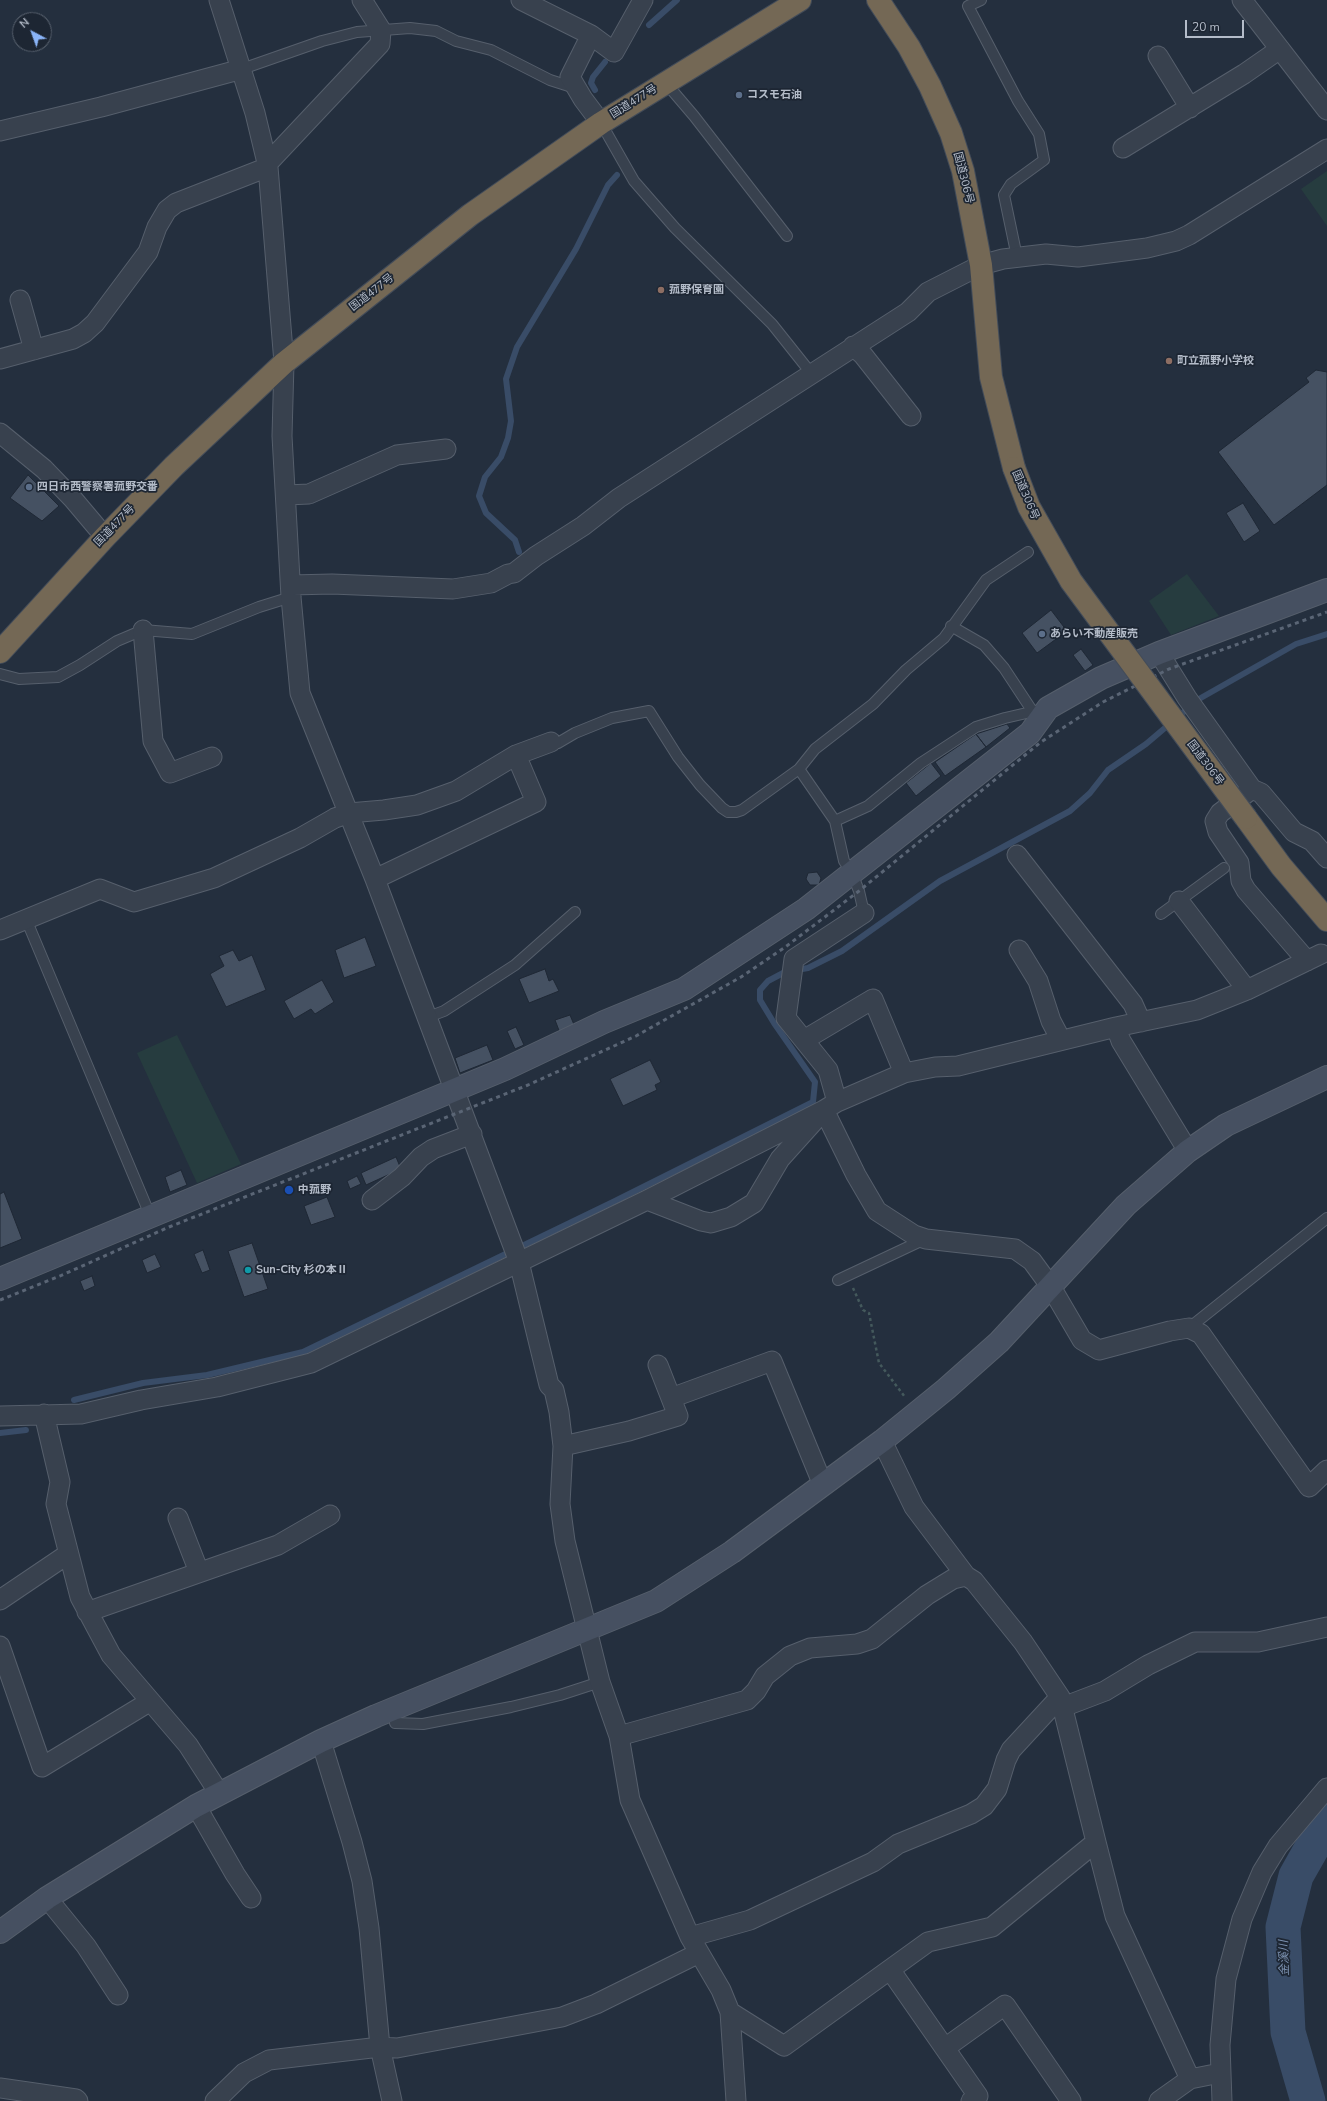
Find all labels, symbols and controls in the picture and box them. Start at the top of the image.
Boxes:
north arrow [12,12,52,52]
scale bar [1187,12,1246,38]
text: N [16,15,32,32]
text: 20 m [1192,19,1220,35]
street label: 国道477号 [608,82,660,122]
place label: コスモ石油 [747,88,802,102]
marker: コスモ石油 [734,90,744,100]
street label: 国道306号 [950,151,976,205]
street label: 国道477号 [347,272,397,314]
place label: 菰野保育園 [669,283,724,297]
marker: 菰野保育園 [656,285,666,295]
place label: 町立菰野小学校 [1177,354,1254,368]
marker: 町立菰野小学校 [1164,356,1174,366]
street label: 国道306号 [1009,468,1041,522]
place label: 四日市西警察署菰野交番 [37,480,158,494]
marker: 四日市西警察署菰野交番 [24,482,34,492]
street label: 国道477号 [92,502,138,550]
place label: あらい不動産販売 [1050,627,1138,641]
marker: あらい不動産販売 [1037,629,1047,639]
street label: 国道306号 [1184,738,1226,788]
place label: 中菰野 [298,1183,331,1197]
marker: 中菰野 [283,1184,295,1196]
place label: Sun-City 杉の本Ⅱ [256,1263,348,1277]
marker: Sun-City 杉の本Ⅱ [243,1265,253,1275]
water label: 金溪川 [1277,1940,1293,1976]

